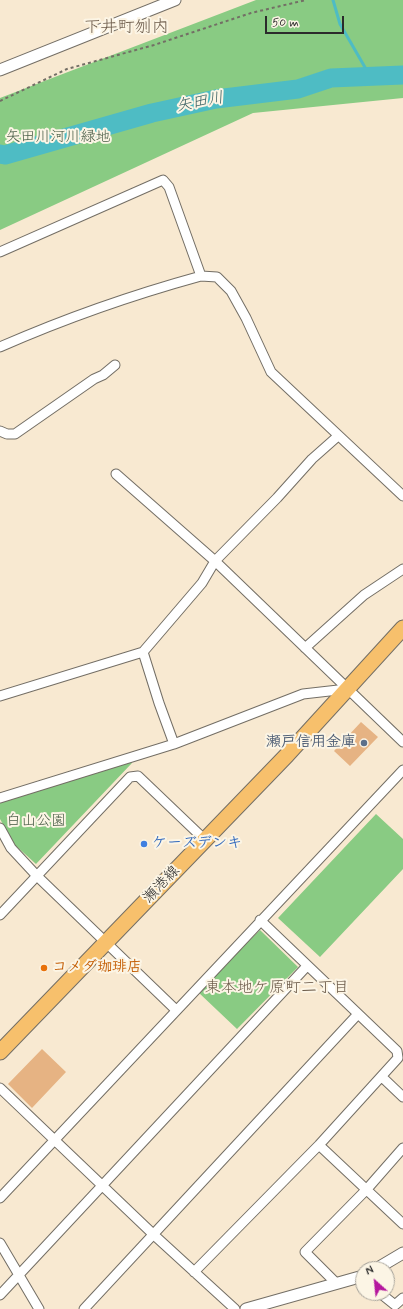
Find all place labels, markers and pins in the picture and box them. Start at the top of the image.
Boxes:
place label: 瀬戸信用金庫 [266,734,356,752]
marker: 瀬戸信用金庫 [359,738,369,748]
place label: ケーズデンキ [152,835,242,853]
marker: ケーズデンキ [139,839,149,849]
place label: コメダ珈琲店 [52,959,142,977]
marker: コメダ珈琲店 [39,963,49,973]

